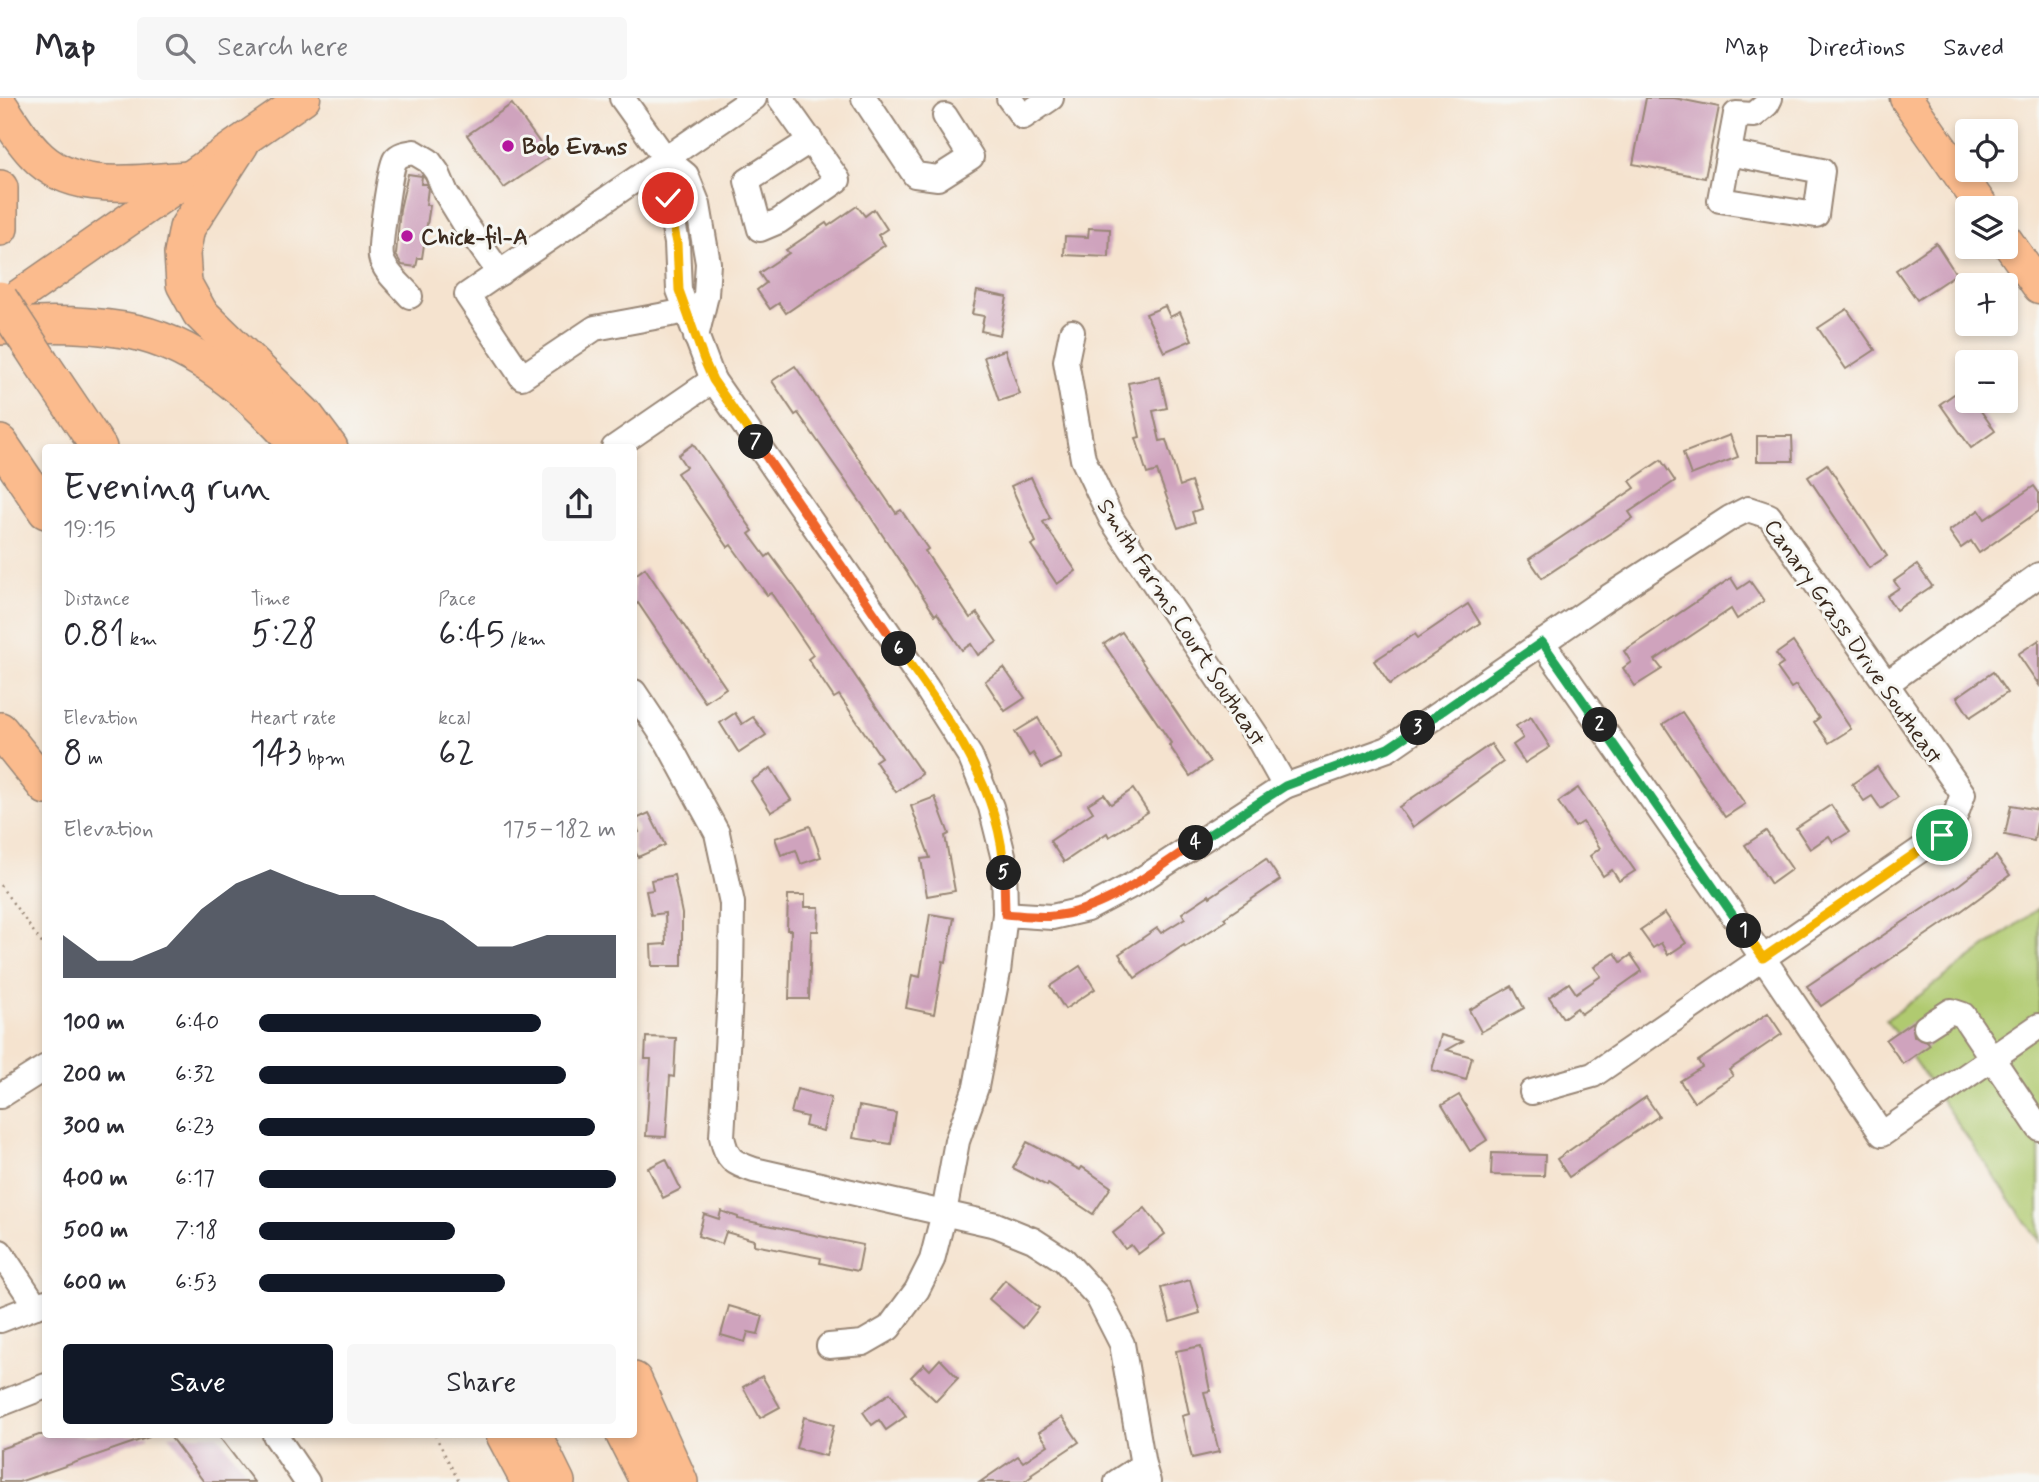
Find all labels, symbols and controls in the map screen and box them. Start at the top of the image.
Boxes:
search box [137,17,627,80]
text: Map [35,26,95,70]
icon: search [161,29,199,67]
text: Search here [217,31,348,65]
text: Map [1725,33,1769,64]
text: Directions [1807,33,1905,64]
text: Saved [1943,33,2004,64]
map controls [1955,119,2018,413]
button: locate [1955,119,2018,182]
place label: Bob Evans [522,133,628,163]
marker: Bob Evans [500,138,516,154]
pin [638,168,698,228]
icon: check [649,179,687,217]
button: layers [1955,196,2018,259]
place label: Chick-fil-A [421,223,528,253]
marker: Chick-fil-A [399,228,415,244]
button: + [1955,273,2018,336]
button: − [1955,350,2018,413]
pin: 7 [738,424,774,460]
text: 7 [750,429,761,454]
text: Evening run [63,464,270,513]
button: share [542,467,616,541]
street label: Smith Farms Court Southeast [1089,494,1272,753]
street label: Canary Grass Drive Southeast [1756,514,1949,771]
text: 19:15 [63,515,116,545]
text: Distance [63,587,130,612]
text: Time [251,587,290,612]
text: Pace [438,587,476,612]
text: 0.81 [63,612,125,658]
text: 5:28 [251,612,317,658]
text: 6:45 [438,612,505,658]
text: km [125,627,158,652]
text: /km [505,627,546,652]
pin: 6 [881,632,916,666]
text: 6 [894,636,903,661]
text: Elevation [63,706,138,731]
text: Heart rate [251,706,336,731]
text: kcal [438,706,470,731]
pin: 2 [1582,708,1618,742]
pin: 3 [1400,710,1436,746]
text: 2 [1595,712,1604,737]
text: 3 [1413,715,1422,740]
text: 8 [63,731,83,777]
text: 143 [251,731,302,777]
text: 62 [438,731,475,777]
text: m [83,746,103,771]
text: bpm [302,746,345,771]
pin [1912,805,1972,865]
text: Elevation [63,815,154,845]
text: 175–182 m [503,815,616,845]
icon: arrive [1923,816,1961,854]
pin: 4 [1178,826,1214,860]
text: 4 [1190,830,1201,855]
pin: 5 [986,856,1021,890]
text: 5 [998,860,1009,885]
pin: 1 [1726,914,1762,948]
text: 1 [1739,918,1748,943]
text: 100 m [63,1008,125,1038]
text: 6:40 [175,1008,219,1038]
text: 200 m [63,1060,126,1090]
text: 6:32 [175,1060,215,1090]
text: 300 m [63,1112,125,1142]
text: 6:23 [175,1112,214,1142]
text: 400 m [63,1164,128,1194]
text: 6:17 [175,1164,215,1194]
text: 500 m [63,1216,128,1246]
text: 7:18 [175,1216,218,1246]
text: 600 m [63,1268,126,1298]
text: 6:53 [175,1268,216,1298]
button: Save [63,1344,333,1424]
button: Share [347,1344,616,1424]

